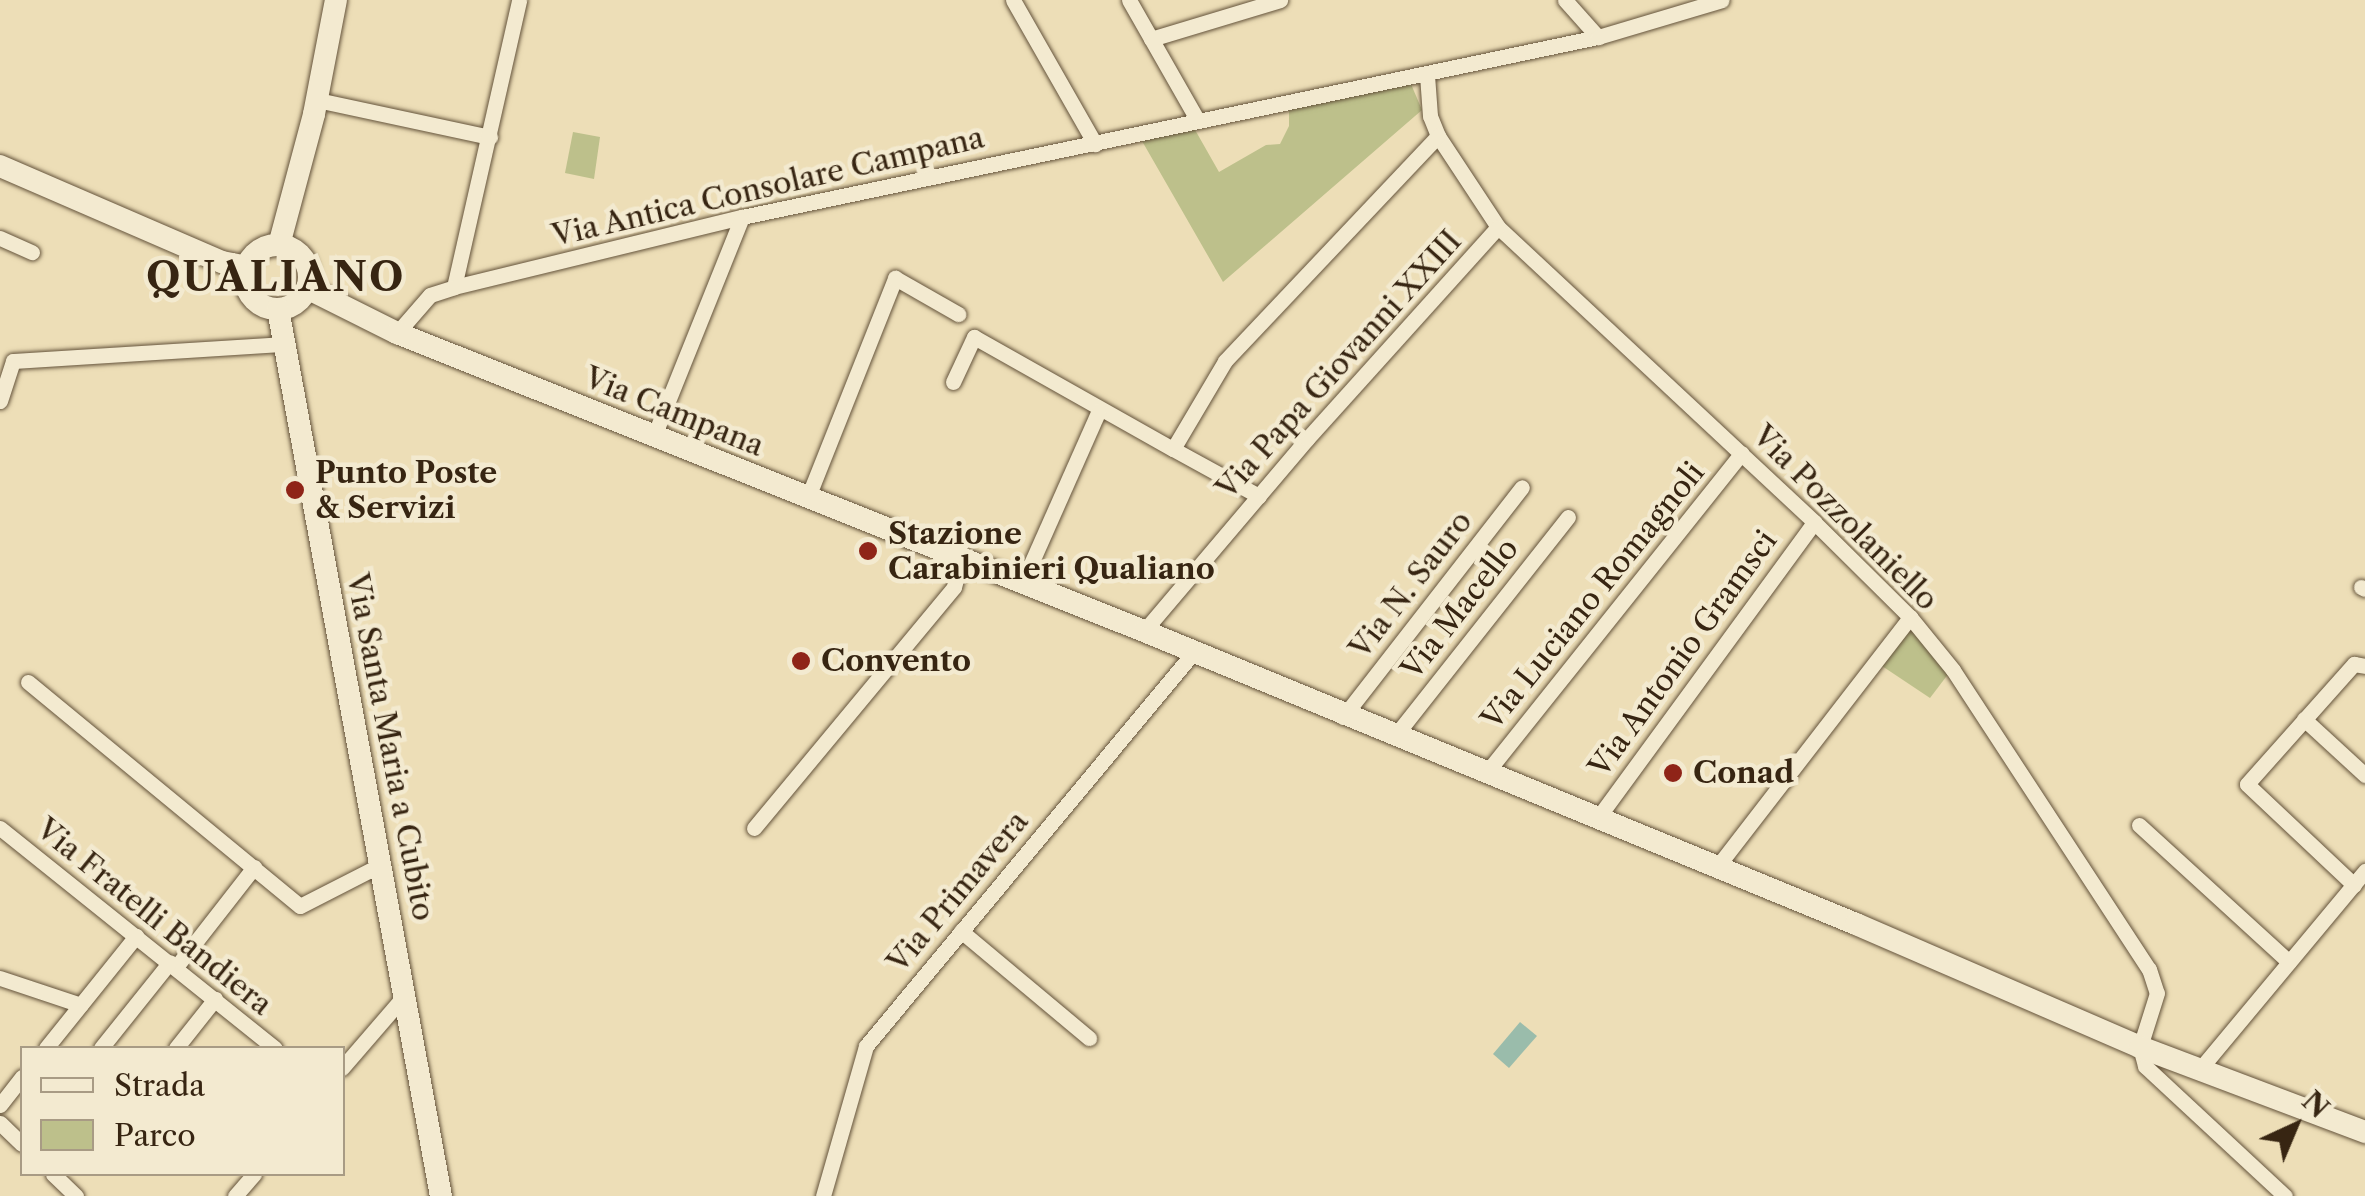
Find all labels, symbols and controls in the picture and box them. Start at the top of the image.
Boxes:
street label: Via Antica Consolare Campana [548,119,988,255]
street label: Via Papa Giovanni XXIII [1209,223,1469,507]
district label: QUALIANO [146,253,406,301]
street label: Via Campana [579,360,769,464]
street label: Via Pozzolaniello [1745,418,1945,618]
place label: Punto Poste & Servizi [315,455,497,526]
street label: Via Luciano Romagnoli [1474,455,1712,737]
marker: Punto Poste & Servizi [284,479,306,501]
street label: Via N. Sauro [1342,504,1480,666]
place label: Stazione Carabinieri Qualiano [888,516,1215,586]
street label: Via Antonio Gramsci [1581,523,1785,785]
street label: Via Macello [1394,531,1526,687]
marker: Stazione Carabinieri Qualiano [857,540,879,562]
street label: Via Santa Maria a Cubito [339,570,441,924]
place label: Convento [821,643,971,679]
marker: Convento [790,650,812,672]
place label: Conad [1693,755,1794,791]
marker: Conad [1662,762,1684,784]
street label: Via Primavera [880,804,1036,980]
street label: Via Fratelli Bandiera [29,811,279,1023]
legend [20,1046,345,1176]
text: Strada [114,1067,205,1104]
north arrow [2245,1076,2345,1176]
text: N [2295,1084,2336,1125]
text: Parco [114,1117,196,1154]

